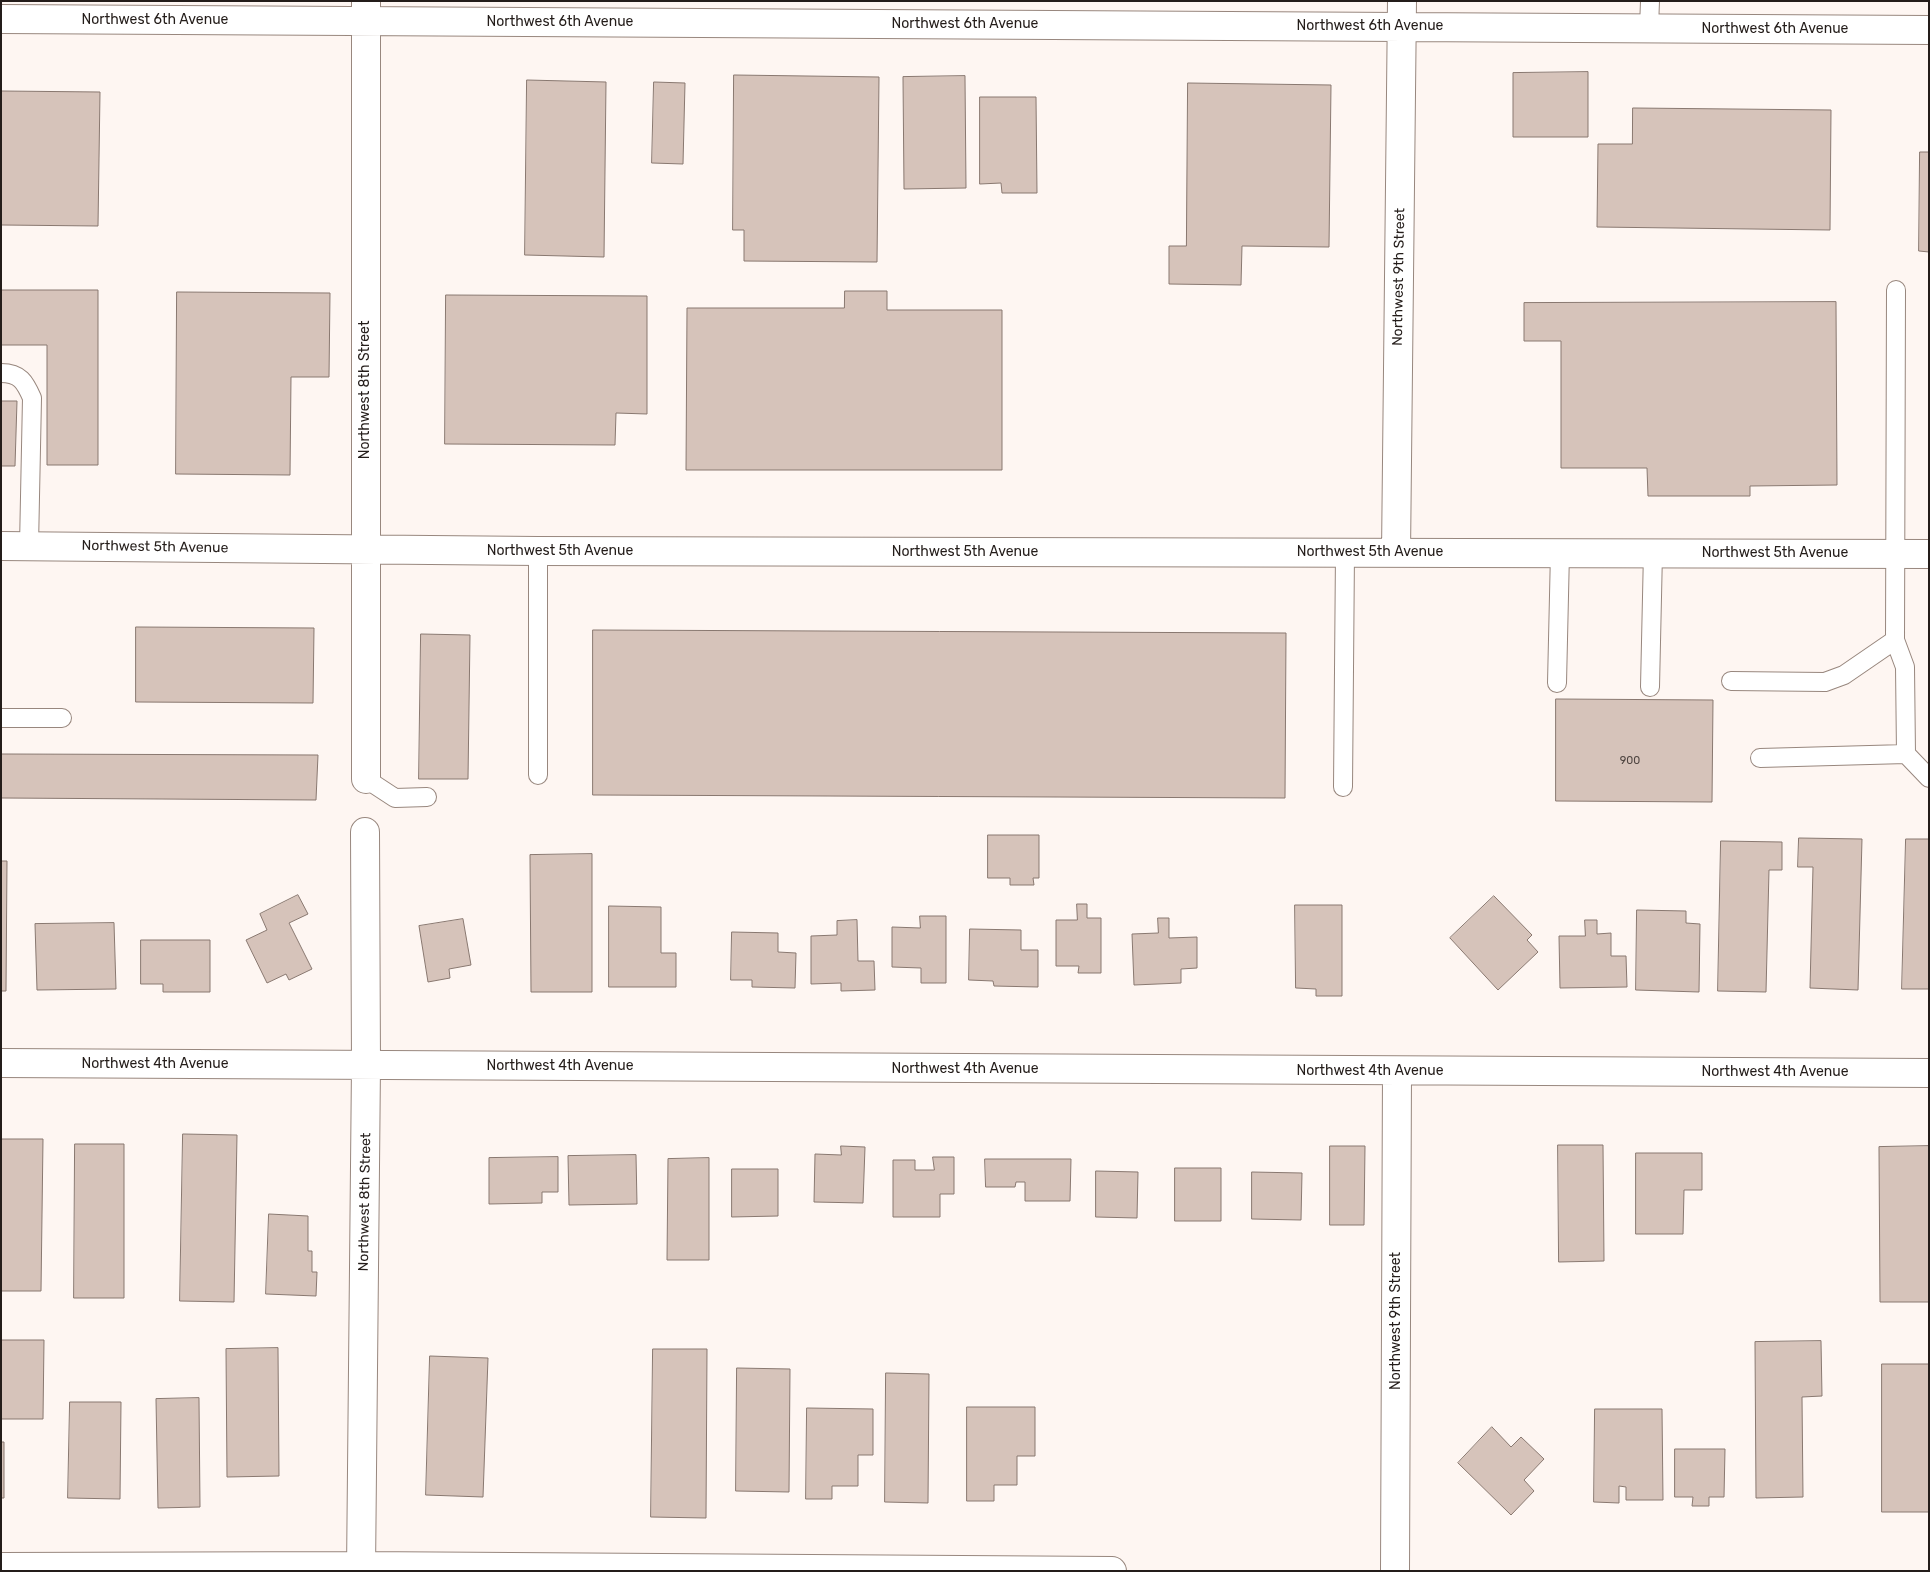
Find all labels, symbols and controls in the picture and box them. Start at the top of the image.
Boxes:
street label: Northwest 6th Avenue [82,12,228,28]
street label: Northwest 6th Avenue [487,14,633,30]
street label: Northwest 6th Avenue [892,16,1038,32]
street label: Northwest 6th Avenue [1297,18,1443,34]
street label: Northwest 6th Avenue [1702,21,1848,37]
street label: Northwest 9th Street [1389,208,1409,346]
street label: Northwest 8th Street [357,321,373,459]
street label: Northwest 5th Avenue [82,537,228,557]
street label: Northwest 5th Avenue [487,543,633,559]
street label: Northwest 5th Avenue [892,544,1038,560]
street label: Northwest 5th Avenue [1297,544,1443,560]
street label: Northwest 5th Avenue [1702,545,1848,561]
house number: 900 [1620,754,1640,768]
street label: Northwest 4th Avenue [81,1056,229,1072]
street label: Northwest 4th Avenue [486,1058,634,1074]
street label: Northwest 4th Avenue [891,1061,1039,1077]
street label: Northwest 4th Avenue [1296,1063,1444,1079]
street label: Northwest 4th Avenue [1701,1064,1849,1080]
street label: Northwest 8th Street [355,1133,375,1271]
street label: Northwest 9th Street [1388,1252,1404,1390]

